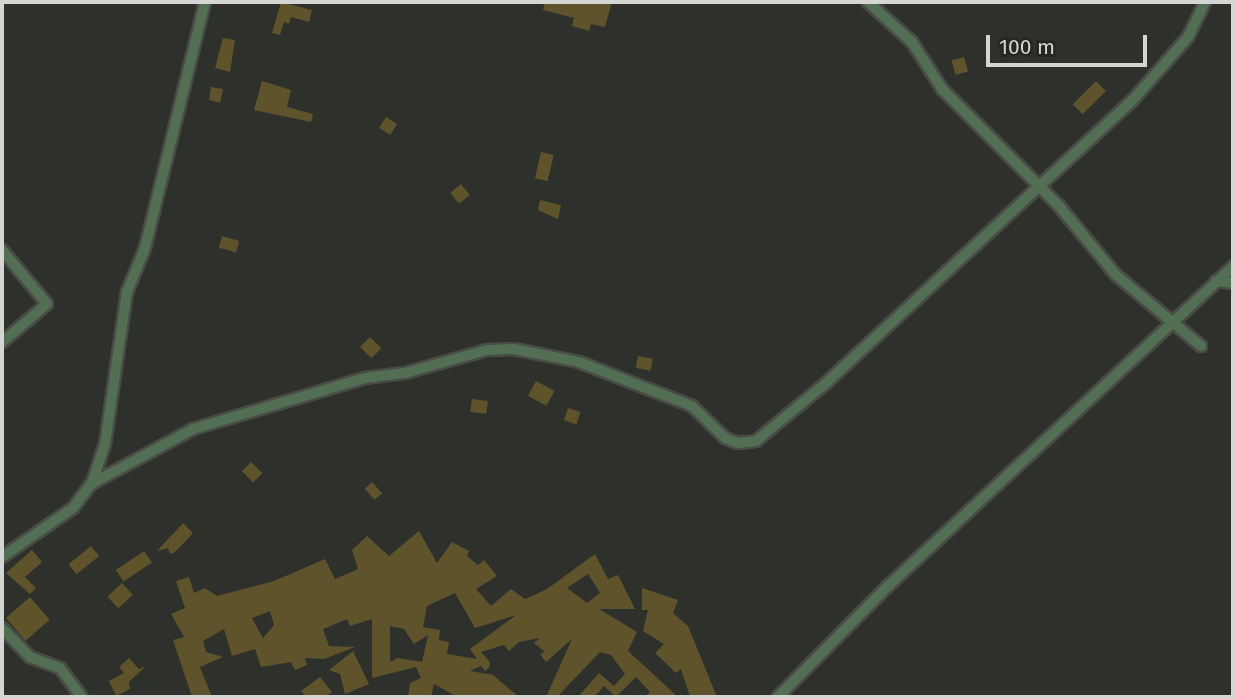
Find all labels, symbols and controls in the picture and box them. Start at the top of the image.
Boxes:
scale bar [990,21,1151,65]
text: 100 m [999,34,1055,60]

